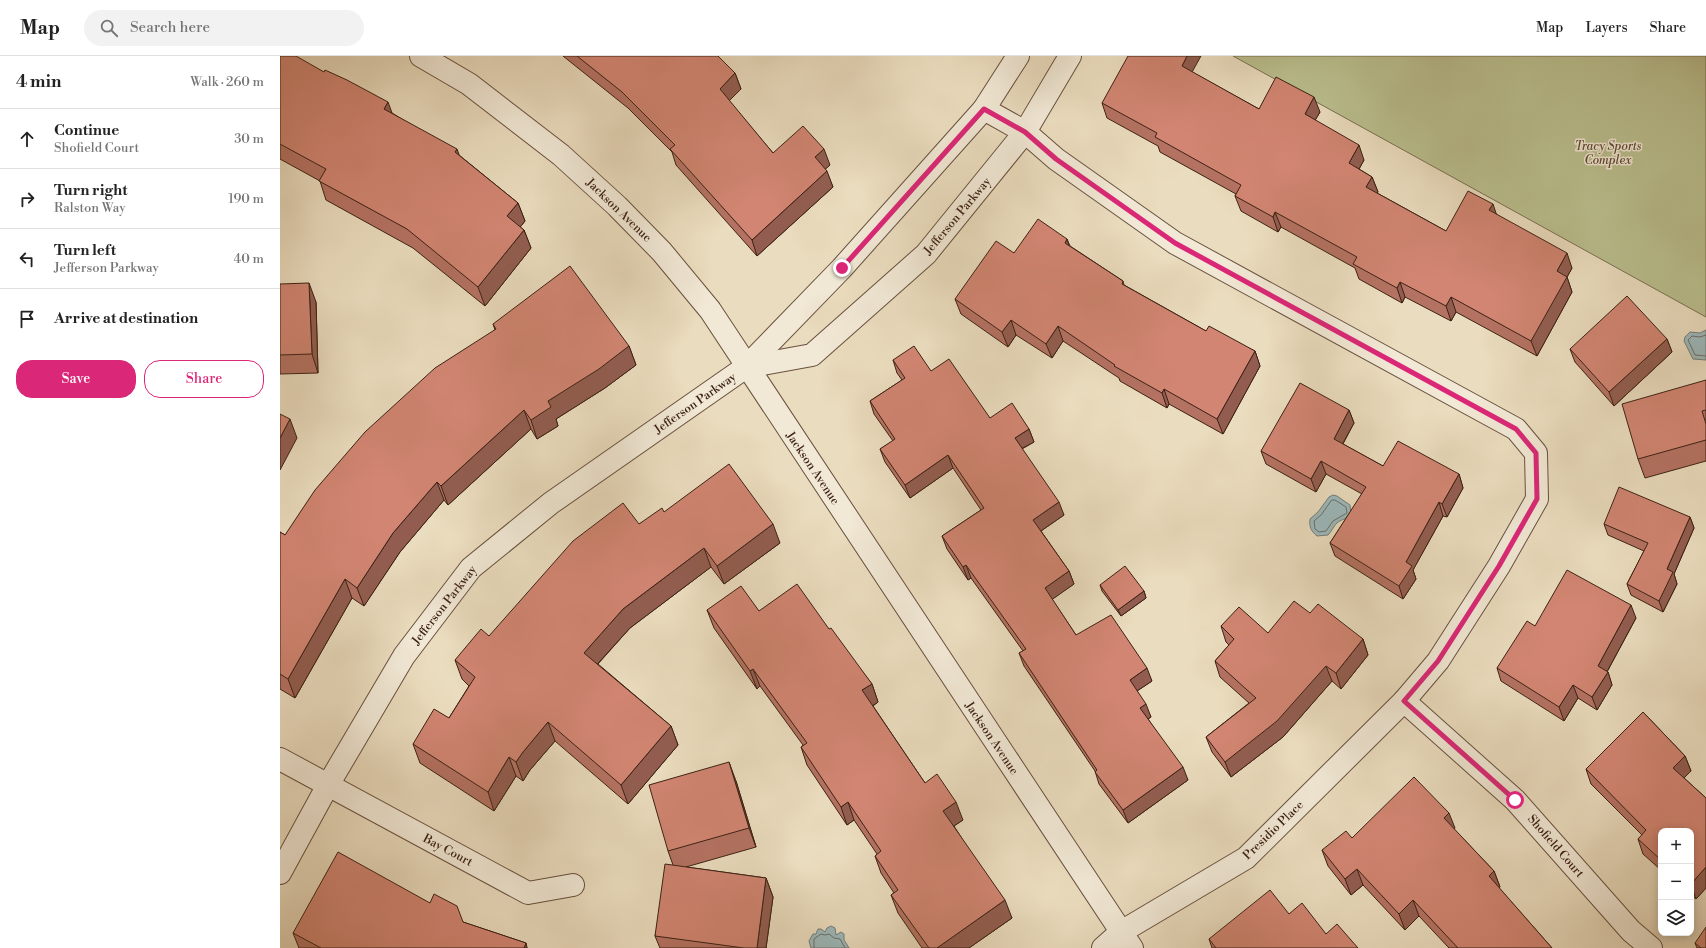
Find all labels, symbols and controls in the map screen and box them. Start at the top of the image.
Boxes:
search box [84,10,364,46]
text: Map [20,16,60,40]
icon: search [98,17,120,39]
text: Search here [130,18,210,37]
text: Map [1536,19,1563,37]
text: Layers [1585,19,1628,37]
text: Share [1650,19,1686,37]
text: 4 min [16,71,61,93]
text: Walk · 260 m [190,74,264,90]
text: Continue [54,121,119,140]
icon: ahead [16,128,38,150]
text: 30 m [234,131,264,147]
park label: Tracy Sports Complex [1575,139,1642,168]
text: Shofield Court [54,140,139,156]
street label: Jefferson Parkway [920,174,994,259]
street label: Jackson Avenue [582,175,654,245]
text: Turn right [54,181,128,200]
icon: right [16,188,38,210]
text: 190 m [228,191,264,207]
text: Ralston Way [54,200,125,216]
text: Turn left [54,241,116,260]
icon: left [16,248,38,270]
text: 40 m [234,251,264,267]
route end [833,259,851,277]
text: Jefferson Parkway [54,260,159,276]
icon: arrive [16,308,38,330]
text: Arrive at destination [54,309,198,328]
button: Save [16,360,136,398]
button: Share [144,360,264,398]
street label: Jefferson Parkway [651,369,739,438]
street label: Jackson Avenue [782,428,843,508]
street label: Jefferson Parkway [408,562,480,649]
street label: Jackson Avenue [961,698,1022,778]
route start [1506,791,1524,809]
street label: Presidio Place [1240,798,1307,863]
street label: Shofield Court [1524,812,1588,881]
map controls [1658,828,1694,936]
button: + [1658,828,1694,864]
street label: Bay Court [419,831,476,870]
button: − [1658,864,1694,900]
button: layers [1658,900,1694,936]

